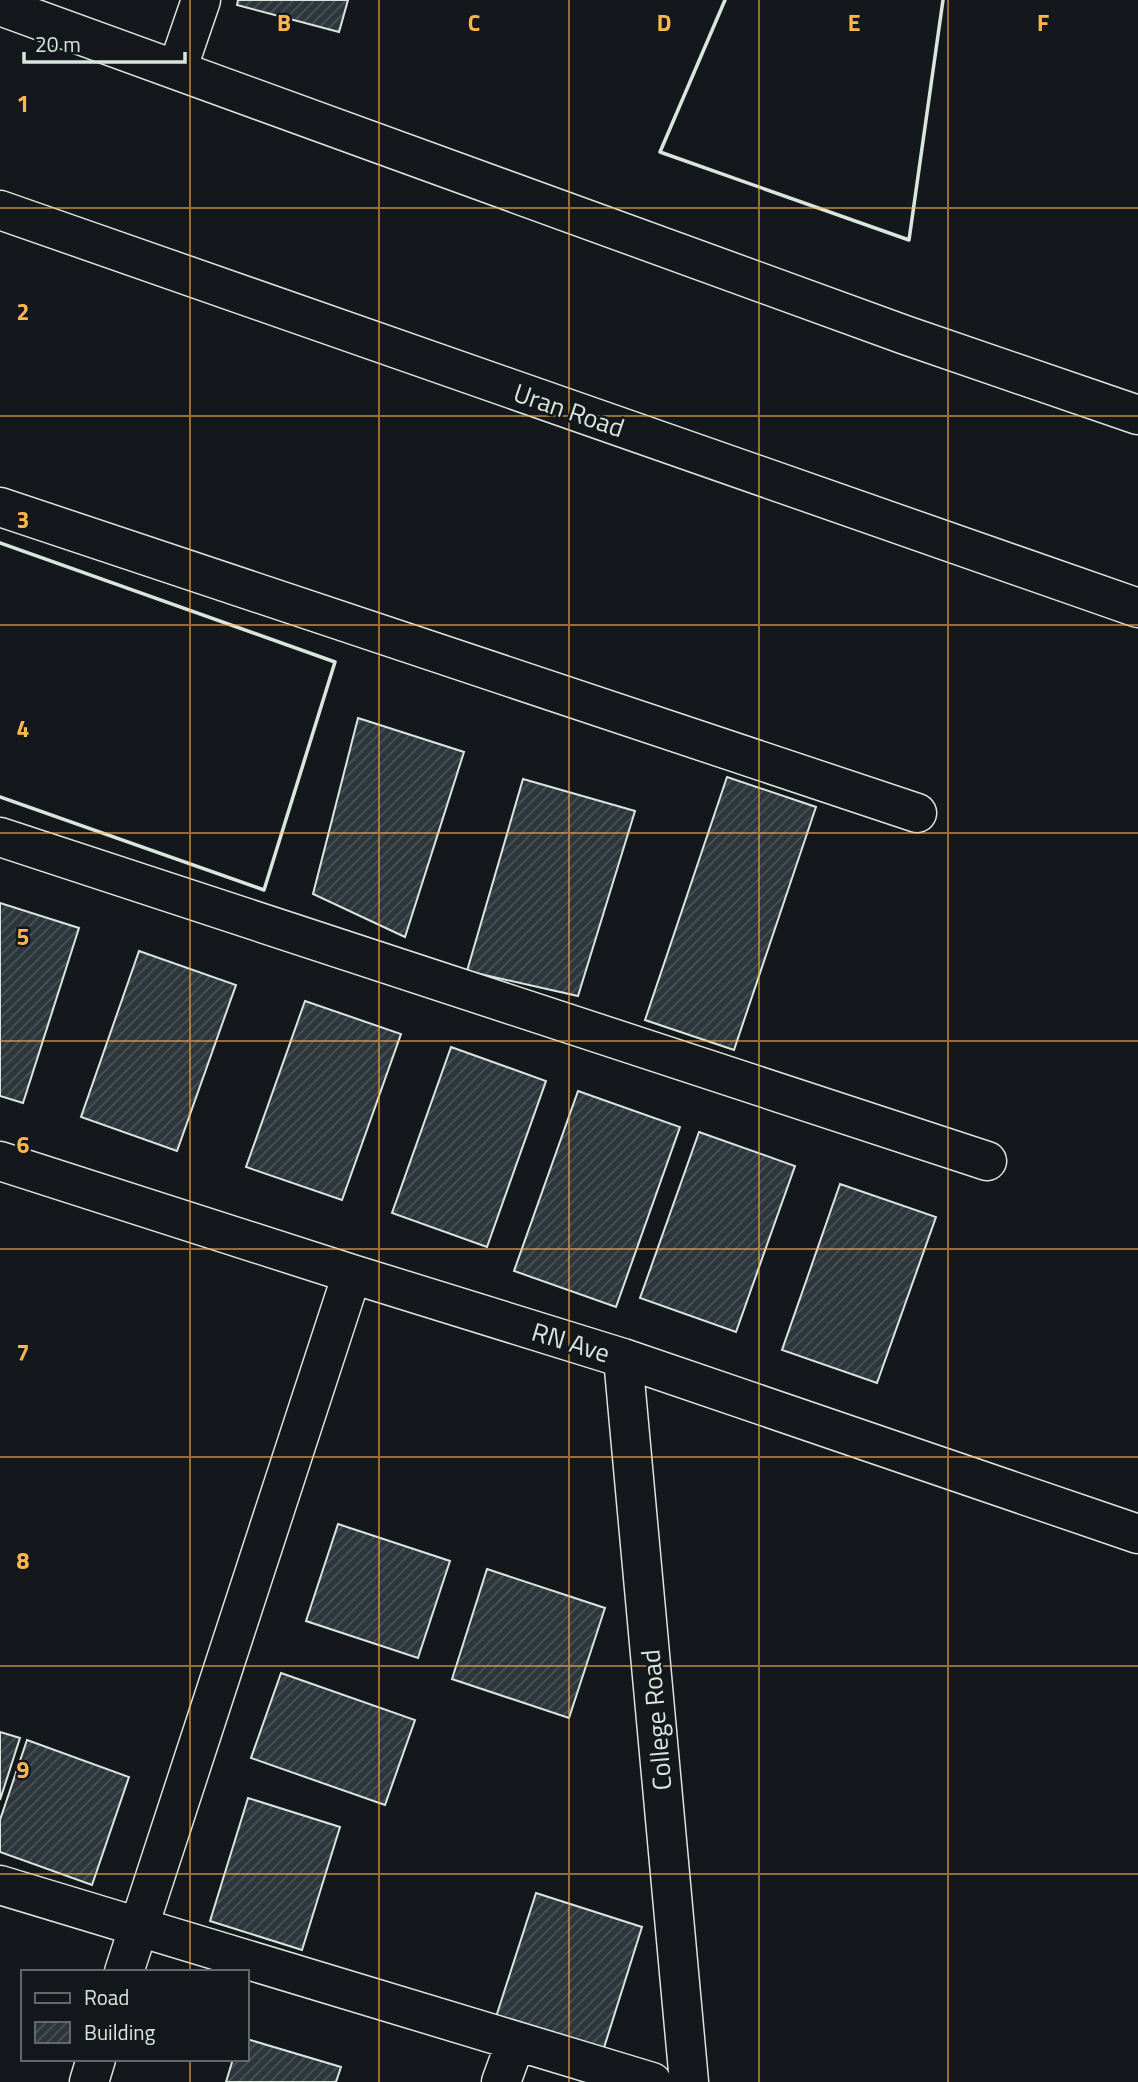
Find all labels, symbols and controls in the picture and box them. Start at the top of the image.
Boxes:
text: B [277,5,291,40]
text: C [468,5,480,40]
text: D [657,5,671,40]
text: E [848,5,860,40]
text: F [1037,5,1049,40]
scale bar [24,21,186,65]
text: 20 m [35,28,81,60]
text: 1 [17,86,29,121]
text: 2 [17,294,29,329]
street label: Uran Road [508,373,630,447]
text: 3 [17,502,29,537]
text: 4 [17,711,29,746]
text: 5 [17,919,29,954]
text: 6 [17,1127,30,1162]
street label: RN Ave [527,1312,615,1372]
text: 7 [17,1335,29,1370]
text: 8 [17,1543,30,1578]
street label: College Road [630,1648,682,1792]
text: 9 [17,1752,30,1787]
legend [21,1970,248,2061]
text: Road [84,1981,129,2013]
text: Building [84,2016,156,2048]

